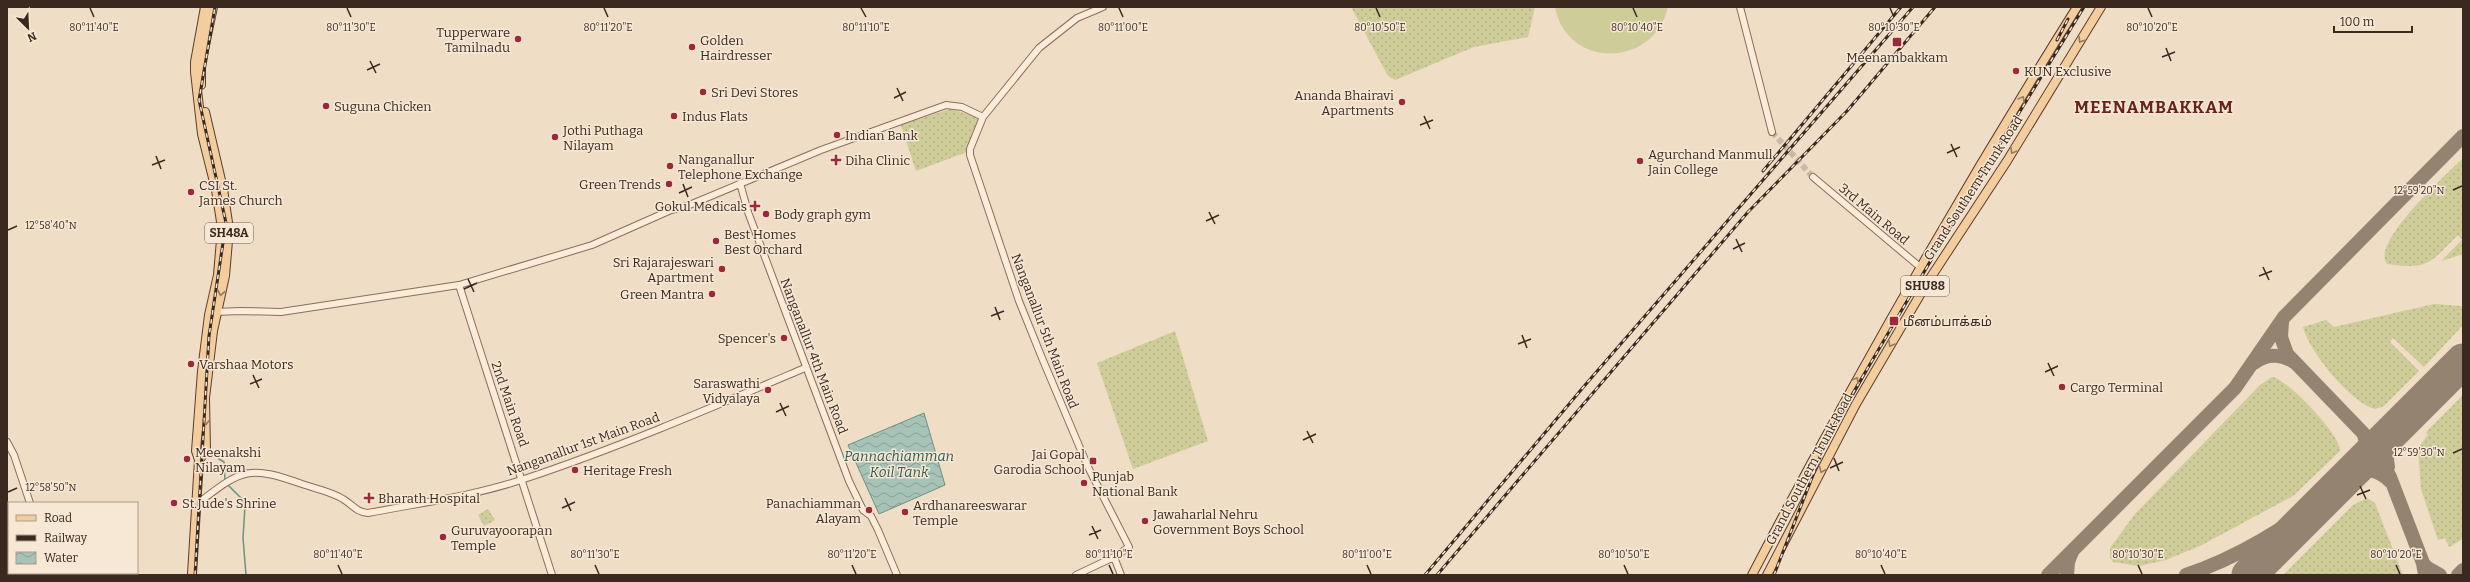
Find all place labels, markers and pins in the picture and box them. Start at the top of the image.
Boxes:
place label: Tupperware Tamilnadu [436,25,510,55]
place label: Golden Hairdresser [700,33,772,63]
marker: Tupperware Tamilnadu [513,34,523,44]
marker: Meenambakkam [1891,36,1903,48]
marker: Golden Hairdresser [687,42,697,52]
place label: Meenambakkam [1846,50,1948,65]
place label: KUN Exclusive [2024,64,2111,79]
marker: KUN Exclusive [2011,66,2021,76]
place label: Sri Devi Stores [711,85,798,100]
marker: Sri Devi Stores [698,87,708,97]
place label: Ananda Bhairavi Apartments [1294,88,1394,118]
marker: Ananda Bhairavi Apartments [1397,97,1407,107]
place label: Suguna Chicken [334,99,432,114]
marker: Suguna Chicken [321,101,331,111]
place label: Indus Flats [682,109,748,124]
marker: Indus Flats [669,111,679,121]
place label: Jothi Puthaga Nilayam [562,123,643,153]
place label: Indian Bank [845,128,919,143]
marker: Indian Bank [832,130,842,140]
marker: Jothi Puthaga Nilayam [550,132,560,142]
place label: Agurchand Manmull Jain College [1647,147,1773,177]
place label: Nanganallur Telephone Exchange [678,152,803,182]
place label: Diha Clinic [845,153,911,168]
marker: Diha Clinic [830,154,842,166]
marker: Agurchand Manmull Jain College [1635,156,1645,166]
marker: Nanganallur Telephone Exchange [665,161,675,171]
place label: Green Trends [579,177,661,192]
place label: CSI St. James Church [198,178,283,208]
marker: Green Trends [664,179,674,189]
marker: CSI St. James Church [186,187,196,197]
place label: Gokul Medicals [655,199,747,214]
marker: Gokul Medicals [750,201,760,211]
place label: Body graph gym [774,207,872,222]
marker: Body graph gym [761,209,771,219]
place label: Best Homes Best Orchard [724,227,803,257]
marker: Best Homes Best Orchard [711,236,721,246]
place label: Sri Rajarajeswari Apartment [613,255,714,285]
marker: Sri Rajarajeswari Apartment [717,264,727,274]
place label: Green Mantra [620,287,704,302]
marker: Green Mantra [707,289,717,299]
place label: மீனம்பாக்கம் [1903,314,1992,329]
marker: மீனம்பாக்கம் [1888,315,1900,327]
place label: Spencer's [718,331,776,346]
marker: Spencer's [779,333,789,343]
place label: Varshaa Motors [199,357,293,372]
marker: Varshaa Motors [186,359,196,369]
place label: Saraswathi Vidyalaya [693,376,760,406]
place label: Cargo Terminal [2070,380,2163,395]
marker: Cargo Terminal [2057,382,2067,392]
marker: Saraswathi Vidyalaya [763,385,773,395]
place label: Meenakshi Nilayam [195,445,261,475]
place label: Jai Gopal Garodia School [994,447,1085,477]
marker: Meenakshi Nilayam [182,454,192,464]
marker: Jai Gopal Garodia School [1088,456,1098,466]
place label: Heritage Fresh [583,463,672,478]
marker: Heritage Fresh [570,465,580,475]
place label: Punjab National Bank [1092,469,1178,499]
marker: Punjab National Bank [1079,478,1089,488]
place label: Bharath Hospital [378,491,480,506]
marker: Bharath Hospital [363,492,375,504]
place label: St.Jude's Shrine [182,496,276,511]
place label: Panachiamman Alayam [766,496,862,526]
marker: St.Jude's Shrine [169,498,179,508]
place label: Ardhanareeswarar Temple [913,498,1027,528]
marker: Panachiamman Alayam [864,505,874,515]
marker: Ardhanareeswarar Temple [900,507,910,517]
place label: Jawaharlal Nehru Government Boys School [1152,507,1304,537]
marker: Jawaharlal Nehru Government Boys School [1140,516,1150,526]
place label: Guruvayoorapan Temple [451,523,553,553]
marker: Guruvayoorapan Temple [438,532,448,542]

